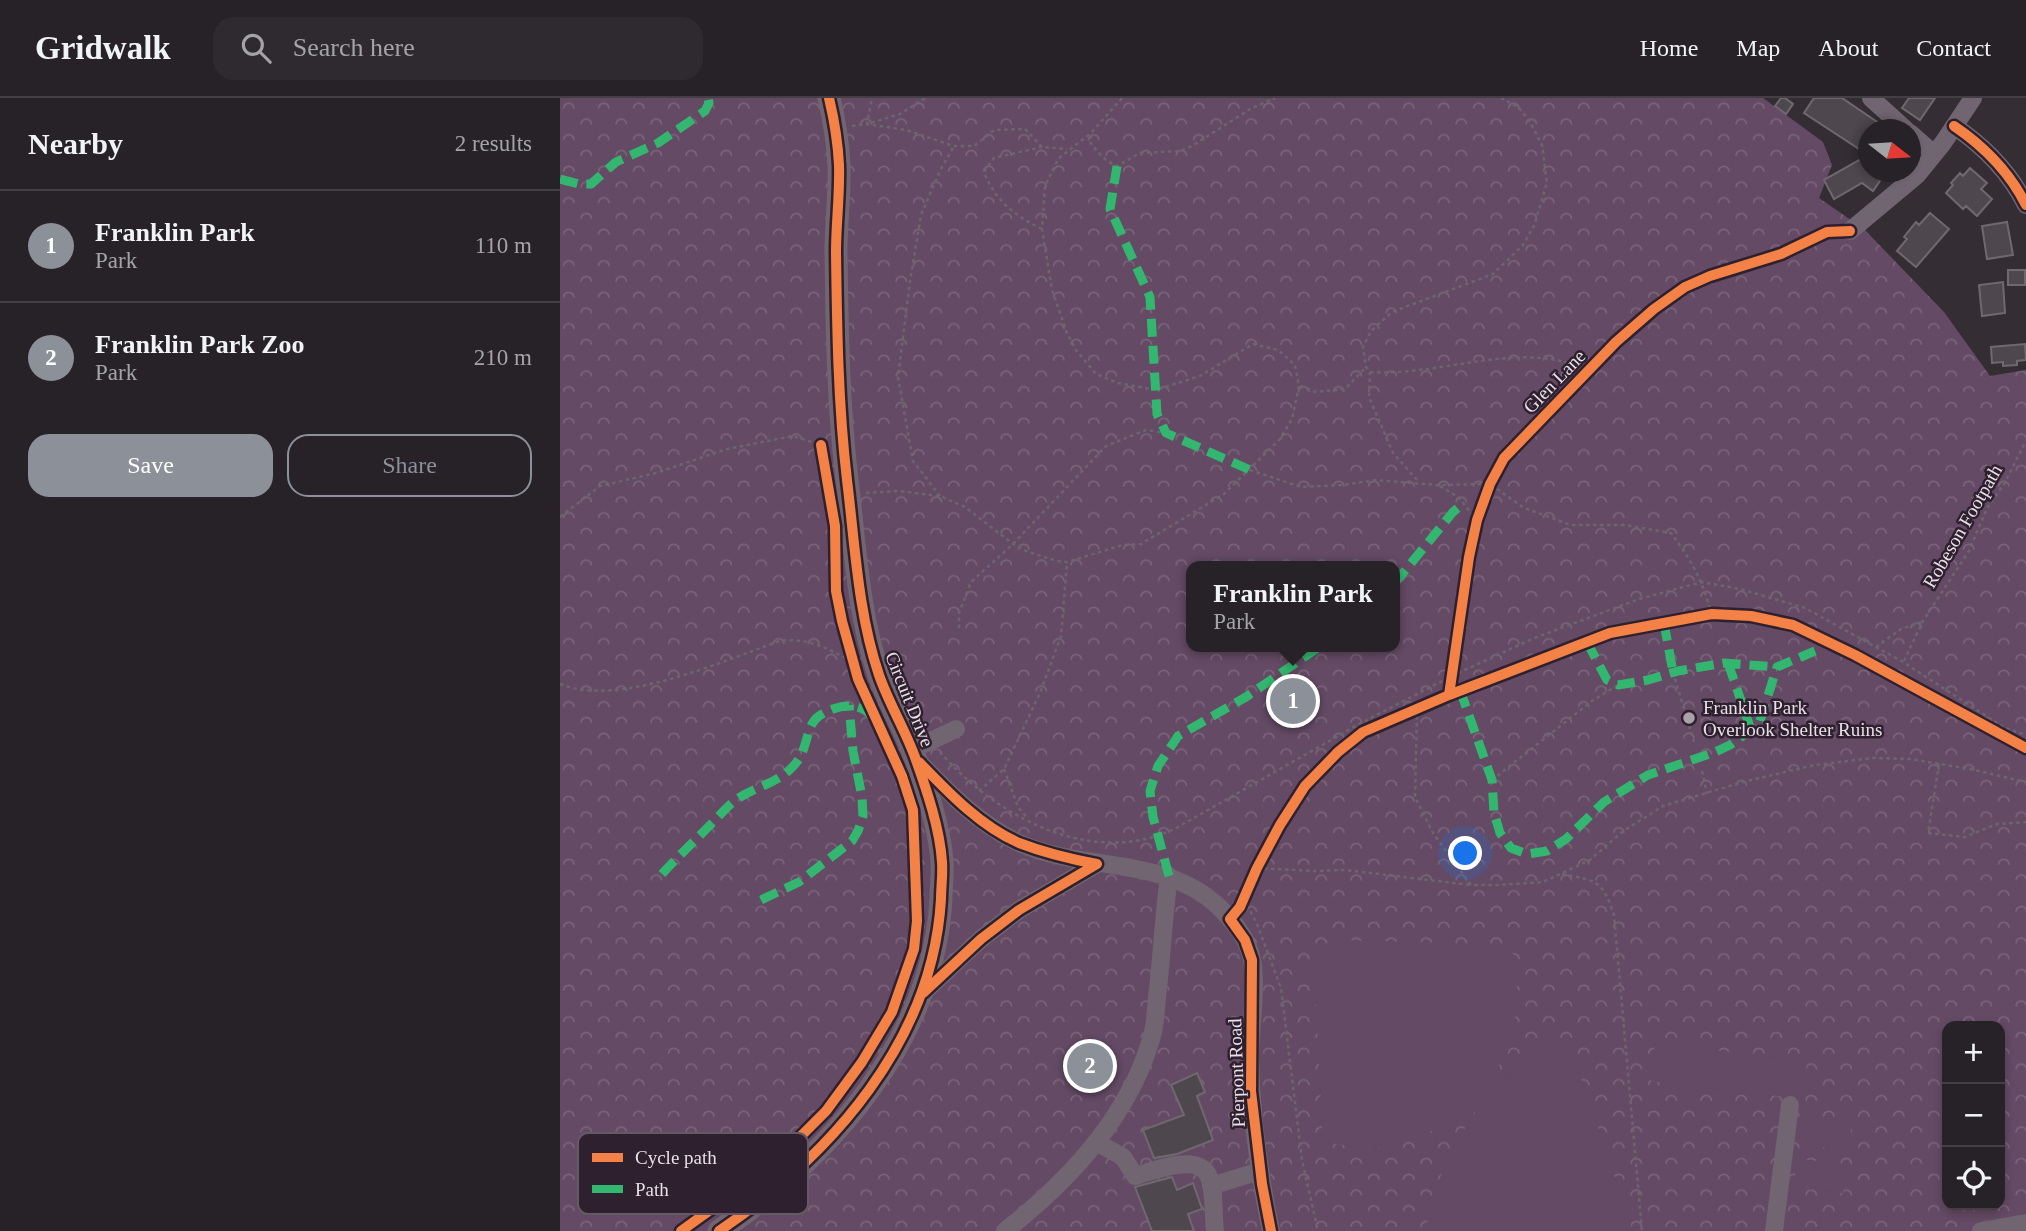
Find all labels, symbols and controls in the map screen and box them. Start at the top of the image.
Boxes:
search box [213,17,703,80]
icon: search [237,29,275,67]
text: Gridwalk [35,30,171,66]
text: Search here [293,33,415,62]
text: Home [1640,35,1698,61]
text: Map [1736,35,1780,61]
text: About [1818,35,1878,61]
text: Contact [1916,35,1991,61]
north arrow [1858,119,1921,182]
text: Nearby [28,127,123,160]
text: 2 results [455,131,532,156]
text: Franklin Park [95,218,255,247]
text: 1 [45,233,57,258]
text: 110 m [475,233,532,258]
text: Park [95,248,137,273]
text: Franklin Park Zoo [95,330,304,359]
text: 2 [45,345,57,370]
text: 210 m [474,345,532,370]
street label: Glen Lane [1519,345,1590,417]
text: Park [95,360,137,385]
button: Save [28,434,273,497]
button: Share [287,434,532,497]
street label: Robeson Footpath [1919,460,2006,592]
popup [1186,561,1400,652]
text: Franklin Park [1213,579,1373,608]
text: Park [1213,609,1255,634]
street label: Circuit Drive [881,649,938,750]
pin: 1 [1270,675,1316,727]
place label: Franklin Park Overlook Shelter Ruins [1703,697,1882,740]
marker: Franklin Park Overlook Shelter Ruins [1681,710,1697,726]
your location [1448,836,1482,870]
street label: Pierpont Road [1224,1018,1249,1128]
map controls [1942,1021,2005,1210]
button: + [1942,1021,2005,1084]
pin: 2 [1067,1040,1113,1092]
button: − [1942,1084,2005,1147]
legend [578,1133,808,1214]
text: Cycle path [635,1147,717,1168]
button: locate [1942,1147,2005,1210]
text: Path [635,1179,669,1200]

